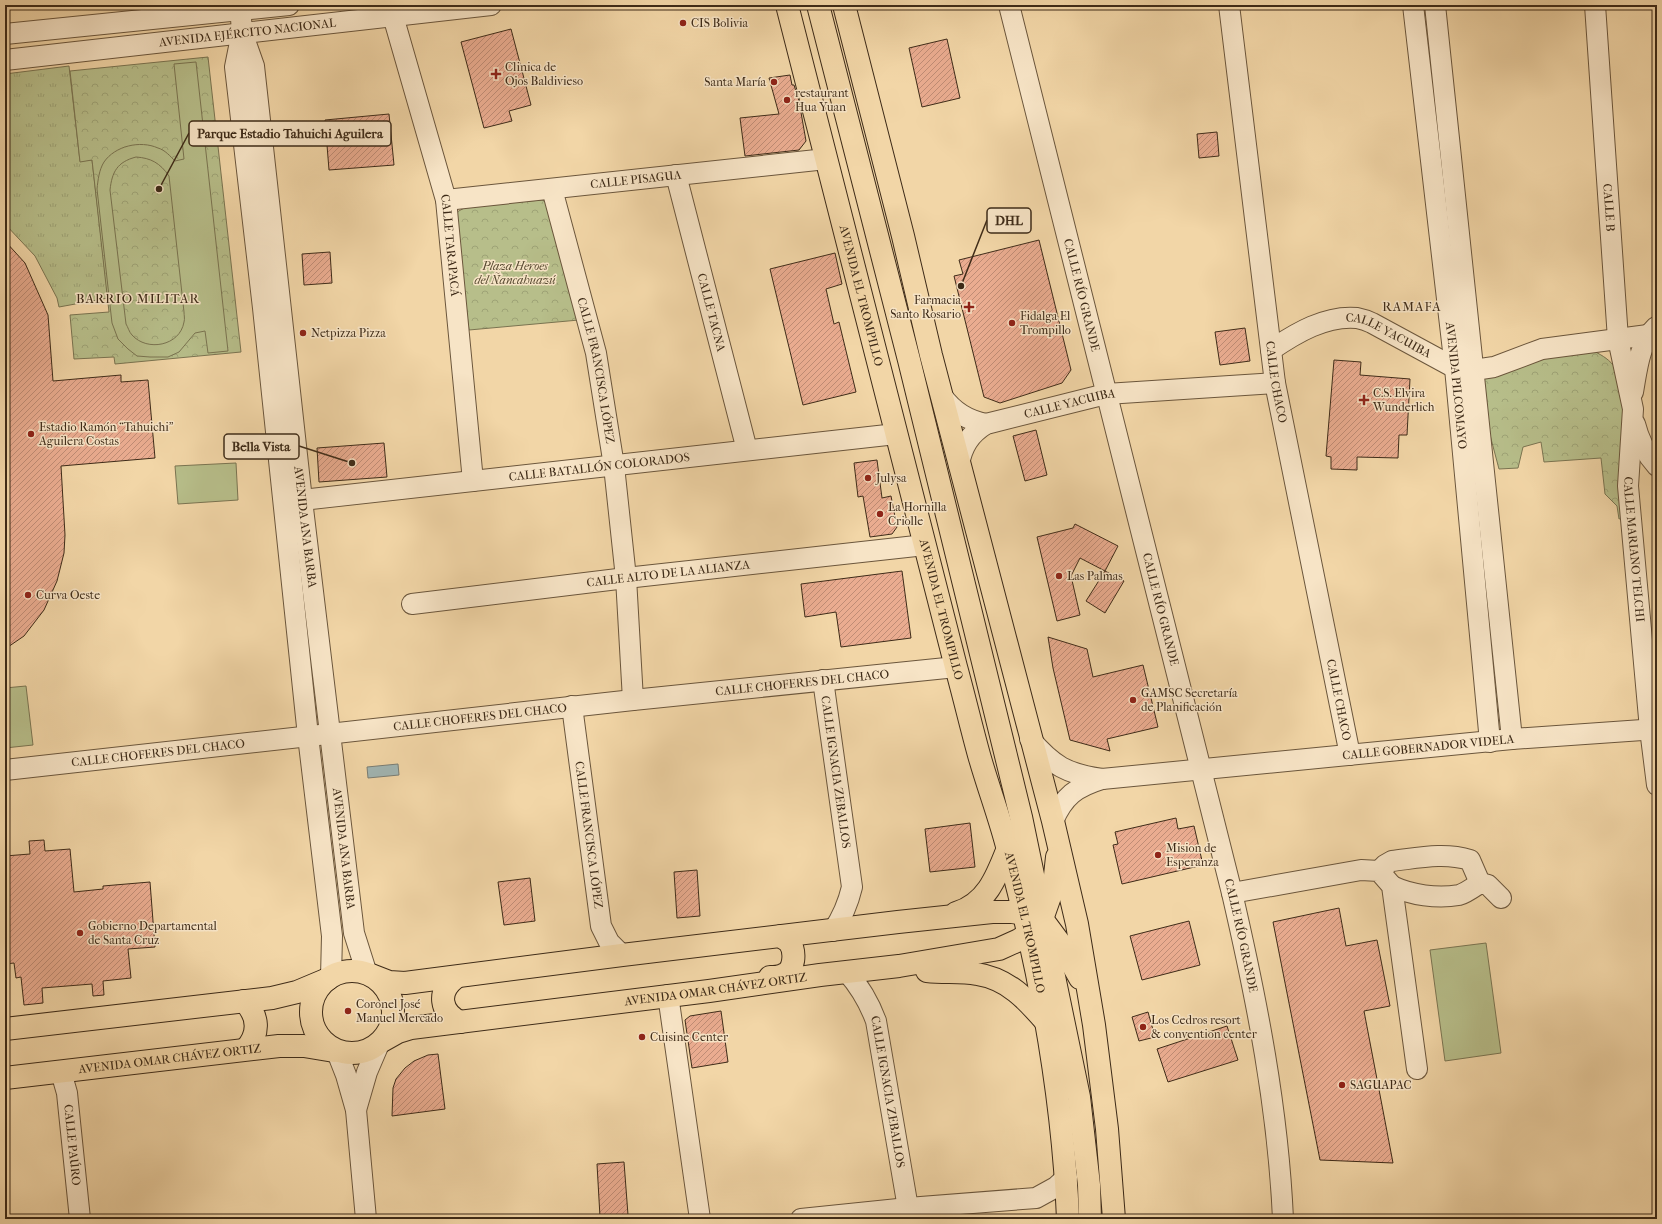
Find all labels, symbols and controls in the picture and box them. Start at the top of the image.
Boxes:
street label: AVENIDA EJÉRCITO NACIONAL [157,16,337,50]
place label: CIS Bolivia [691,16,749,30]
marker: CIS Bolivia [678,18,688,28]
place label: Clinica de Ojos Baldivieso [505,60,583,88]
marker: Clinica de Ojos Baldivieso [490,68,502,80]
place label: Santa María [704,75,766,89]
marker: Santa María [769,77,779,87]
place label: restaurant Hua Yuan [795,86,850,114]
marker: restaurant Hua Yuan [782,95,792,105]
callout: Parque Estadio Tahuichi Aguilera [189,121,391,146]
text: Parque Estadio Tahuichi Aguilera [197,126,384,142]
street label: CALLE PISAGUA [590,168,682,191]
street label: CALLE B [1600,183,1618,232]
street label: CALLE TARAPACÁ [438,193,463,297]
callout: DHL [987,208,1031,233]
text: DHL [995,213,1024,228]
street label: AVENIDA EL TROMPILLO [836,223,886,368]
street label: CALLE RÍO GRANDE [1061,237,1103,353]
park label: Plaza Heroes del Ñancahuazú [475,259,556,287]
street label: CALLE TACNA [695,272,728,353]
district label: BARRIO MILITAR [76,291,200,306]
place label: Farmacia Santo Rosario [890,293,961,321]
street label: CALLE FRANCISCA LÓPEZ [574,296,617,445]
district label: RAMAFA [1382,299,1442,314]
marker: Farmacia Santo Rosario [964,302,974,312]
place label: Fidalga El Trompillo [1020,309,1071,337]
street label: CALLE YACUIBA [1346,310,1434,361]
marker: Fidalga El Trompillo [1007,318,1017,328]
street label: AVENIDA PILCOMAYO [1443,320,1470,450]
place label: Netpizza Pizza [311,326,386,340]
marker: Netpizza Pizza [298,328,308,338]
street label: CALLE CHACO [1263,340,1290,424]
street label: CALLE YACUIBA [1023,386,1116,421]
place label: C.S. Elvira Wunderlich [1372,386,1435,414]
marker: C.S. Elvira Wunderlich [1358,394,1370,406]
place label: Estadio Ramón “Tahuichi” Aguilera Costas [38,420,174,448]
marker: Estadio Ramón “Tahuichi” Aguilera Costas [26,429,36,439]
callout: Bella Vista [224,434,299,459]
text: Bella Vista [232,439,291,454]
street label: CALLE BATALLÓN COLORADOS [508,450,690,484]
street label: AVENIDA ANA BARBA [291,465,320,589]
place label: Julysa [875,471,907,485]
marker: Julysa [863,473,873,483]
street label: CALLE MARIANO TELCHI [1621,476,1647,623]
place label: La Hornilla Criolle [888,500,947,528]
marker: La Hornilla Criolle [875,509,885,519]
street label: AVENIDA EL TROMPILLO [916,537,966,682]
street label: CALLE RÍO GRANDE [1140,551,1182,667]
street label: CALLE ALTO DE LA ALIANZA [586,557,751,590]
place label: Las Palmas [1067,569,1123,583]
marker: Las Palmas [1054,571,1064,581]
place label: Curva Oeste [36,588,100,602]
marker: Curva Oeste [23,590,33,600]
street label: CALLE CHACO [1324,658,1354,742]
street label: CALLE CHOFERES DEL CHACO [715,667,890,699]
place label: GAMSC Secretaría de Planificación [1141,686,1238,714]
street label: CALLE IGNACIA ZEBALLOS [818,695,854,849]
marker: GAMSC Secretaría de Planificación [1128,695,1138,705]
street label: CALLE CHOFERES DEL CHACO [393,700,568,734]
street label: CALLE GOBERNADOR VIDELA [1342,732,1515,763]
street label: CALLE CHOFERES DEL CHACO [71,736,246,770]
street label: CALLE FRANCISCA LÓPEZ [572,760,606,910]
street label: AVENIDA ANA BARBA [330,786,358,910]
place label: Mision de Esperanza [1166,841,1219,869]
street label: AVENIDA EL TROMPILLO [1001,849,1048,995]
marker: Mision de Esperanza [1153,850,1163,860]
street label: CALLE RÍO GRANDE [1222,877,1260,994]
place label: Gobierno Departamental de Santa Cruz [88,919,218,947]
marker: Gobierno Departamental de Santa Cruz [75,928,85,938]
street label: AVENIDA OMAR CHÁVEZ ORTIZ [623,970,808,1009]
place label: Coronel José Manuel Mercado [356,997,443,1025]
marker: Coronel José Manuel Mercado [343,1006,353,1016]
place label: Los Cedros resort & convention center [1151,1013,1258,1041]
street label: CALLE IGNACIA ZEBALLOS [868,1014,908,1169]
marker: Los Cedros resort & convention center [1138,1022,1148,1032]
place label: Cuisine Center [650,1030,729,1044]
marker: Cuisine Center [637,1032,647,1042]
street label: AVENIDA OMAR CHÁVEZ ORTIZ [77,1041,262,1076]
place label: SAGUAPAC [1350,1078,1412,1092]
marker: SAGUAPAC [1337,1080,1347,1090]
street label: CALLE PAÚRO [61,1104,84,1186]

